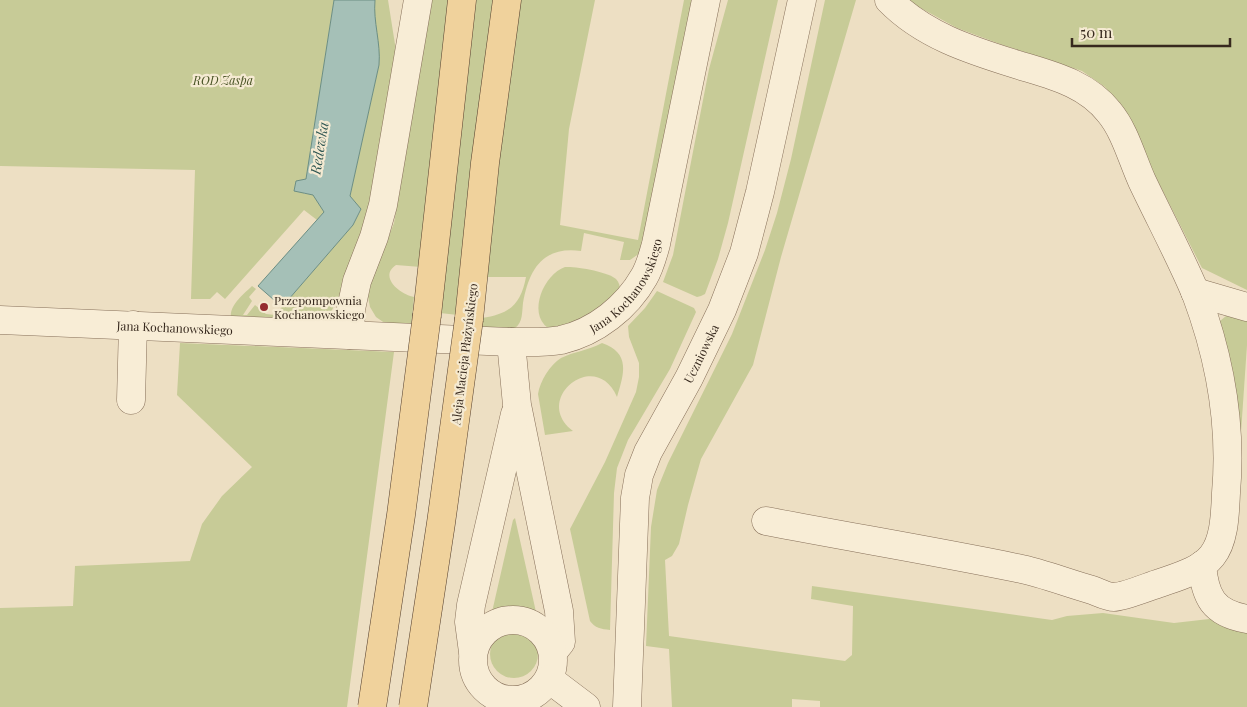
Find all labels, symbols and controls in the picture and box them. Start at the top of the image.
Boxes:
scale bar [1072,15,1230,47]
text: 50 m [1080,22,1113,42]
park label: ROD Zaspa [192,72,253,88]
water label: Redewka [305,120,333,177]
street label: Jana Kochanowskiego [586,237,665,337]
street label: Aleja Macieja Płażyńskiego [447,282,481,427]
place label: Przepompownia Kochanowskiego [274,292,365,322]
marker: Przepompownia Kochanowskiego [258,301,270,313]
street label: Jana Kochanowskiego [115,317,234,338]
street label: Uczniowska [680,321,722,386]

